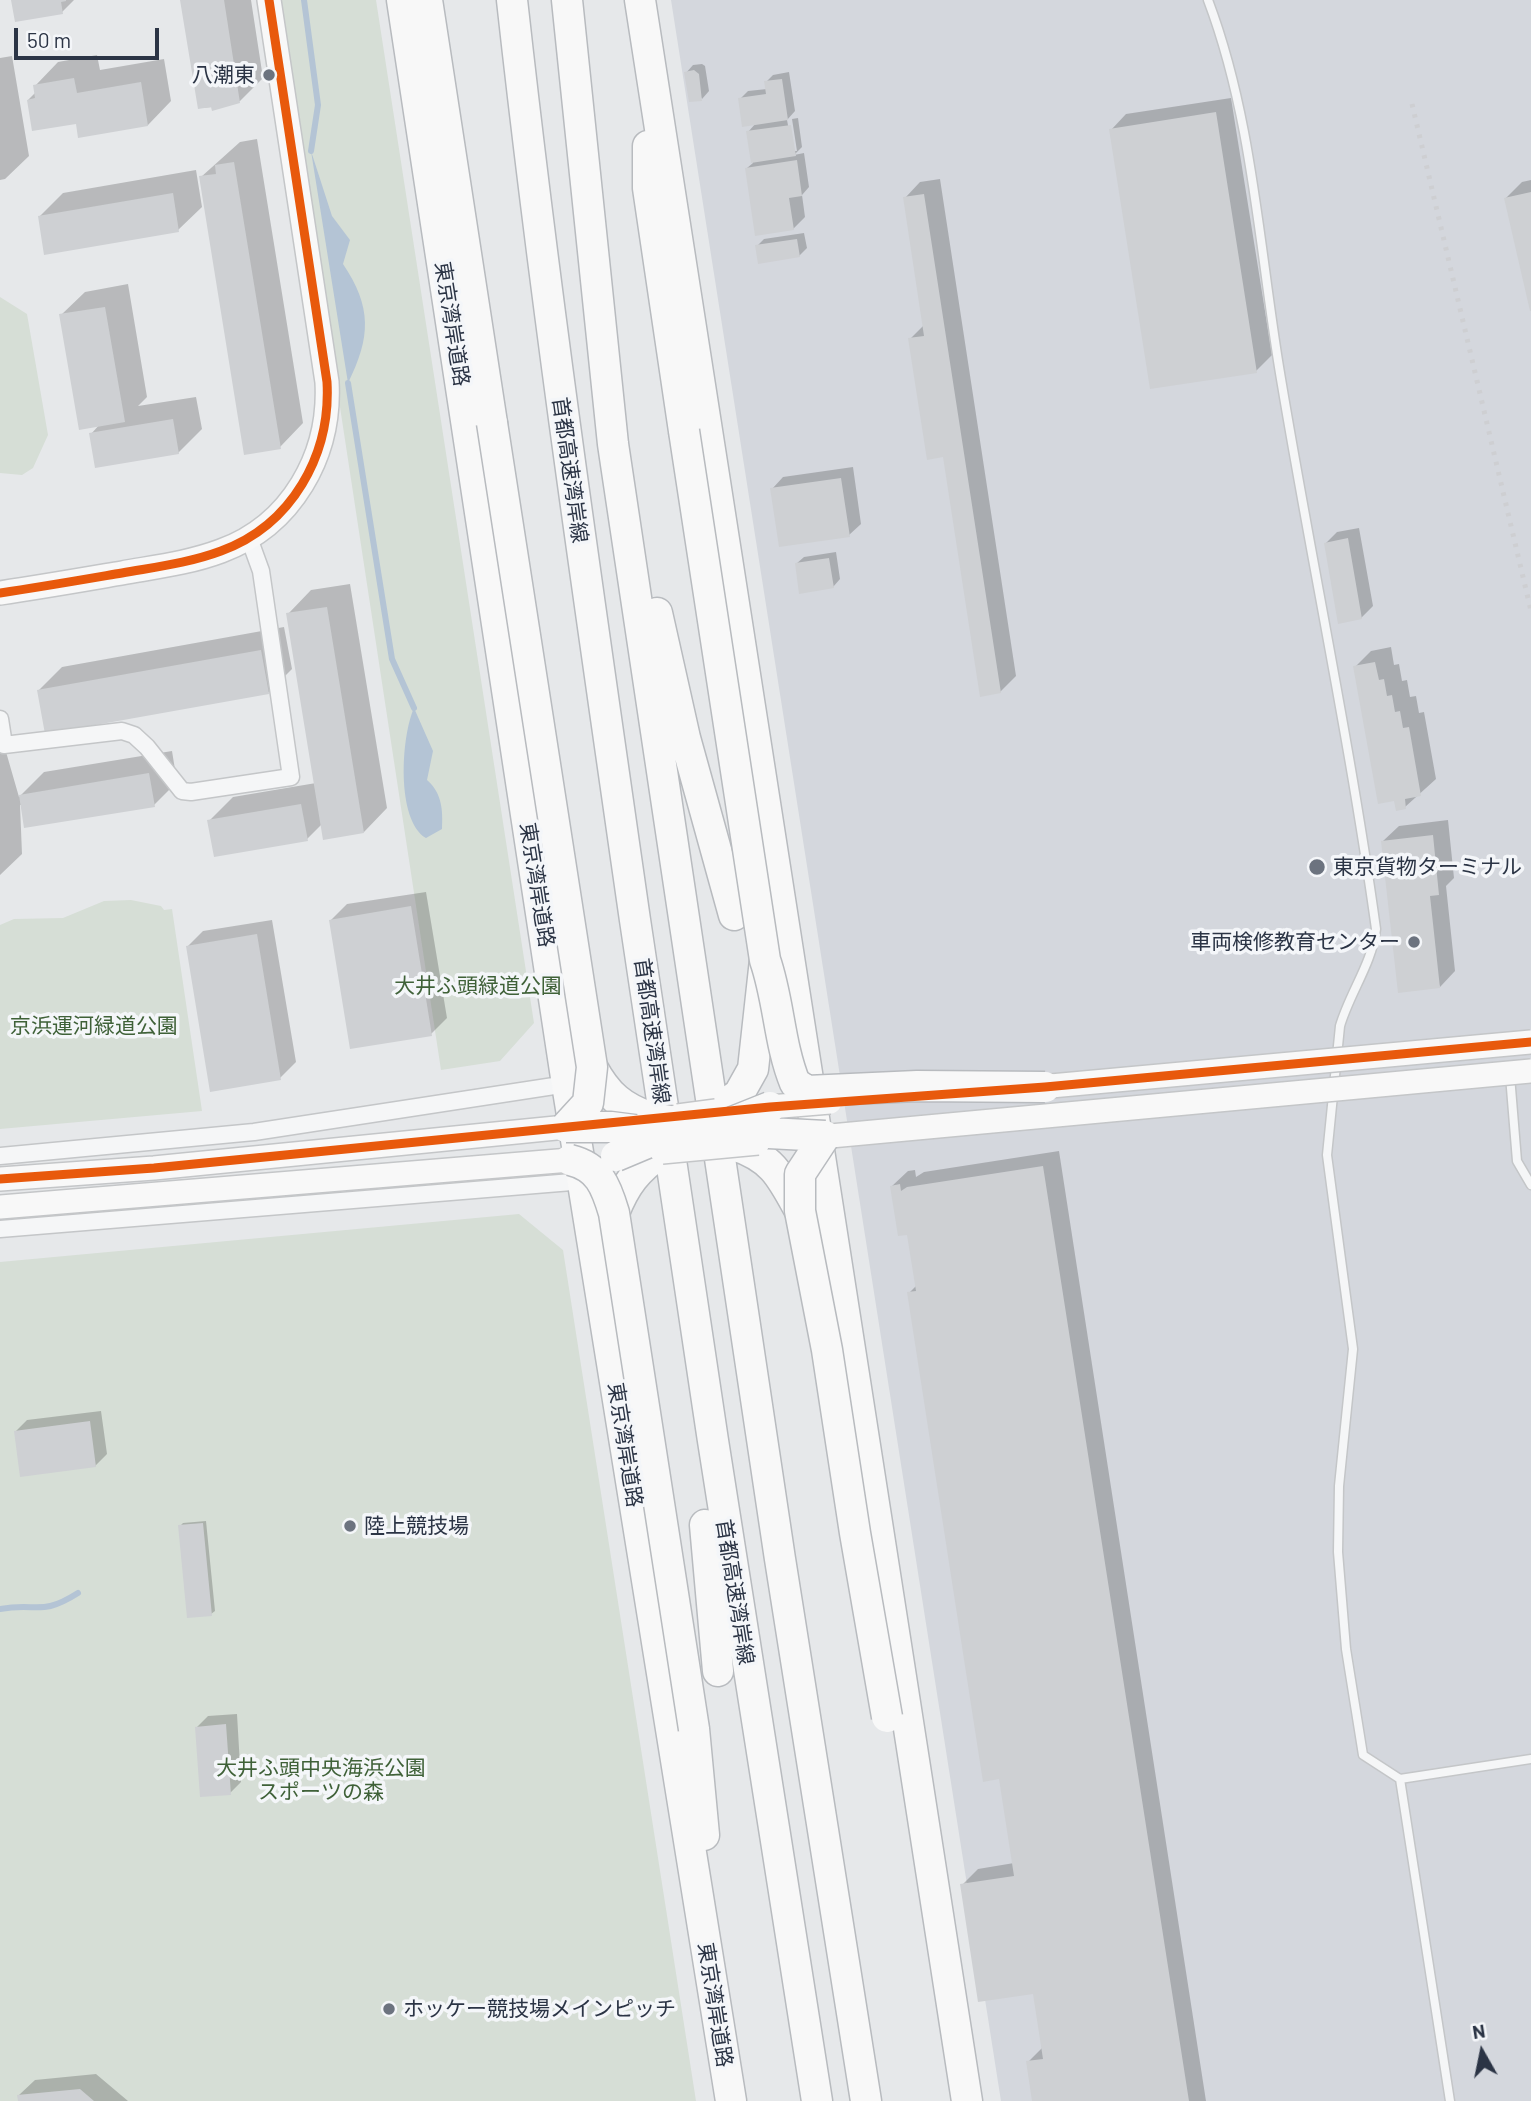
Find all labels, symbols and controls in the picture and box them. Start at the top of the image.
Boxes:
scale bar [18,14,163,58]
text: 50 m [27,27,71,52]
place label: 八潮東 [192,62,255,88]
marker: 八潮東 [261,67,277,83]
street label: 東京湾岸道路 [430,260,474,388]
street label: 首都高速湾岸線 [547,395,593,545]
street label: 東京湾岸道路 [515,821,559,949]
place label: 東京貨物ターミナル [1333,854,1522,880]
marker: 東京貨物ターミナル [1307,857,1327,877]
place label: 車両検修教育センター [1190,929,1400,955]
marker: 車両検修教育センター [1406,934,1422,950]
street label: 首都高速湾岸線 [629,956,675,1106]
park label: 大井ふ頭緑道公園 [394,973,562,999]
park label: 京浜運河緑道公園 [10,1013,178,1039]
street label: 東京湾岸道路 [603,1381,647,1509]
place label: 陸上競技場 [364,1513,469,1539]
street label: 首都高速湾岸線 [711,1517,759,1667]
marker: 陸上競技場 [342,1518,358,1534]
park label: 大井ふ頭中央海浜公園 スポーツの森 [216,1755,426,1805]
street label: 東京湾岸道路 [693,1941,737,2069]
place label: ホッケー競技場メインピッチ [403,1996,676,2022]
marker: ホッケー競技場メインピッチ [381,2001,397,2017]
north arrow [1447,2017,1517,2087]
text: N [1471,2018,1487,2043]

